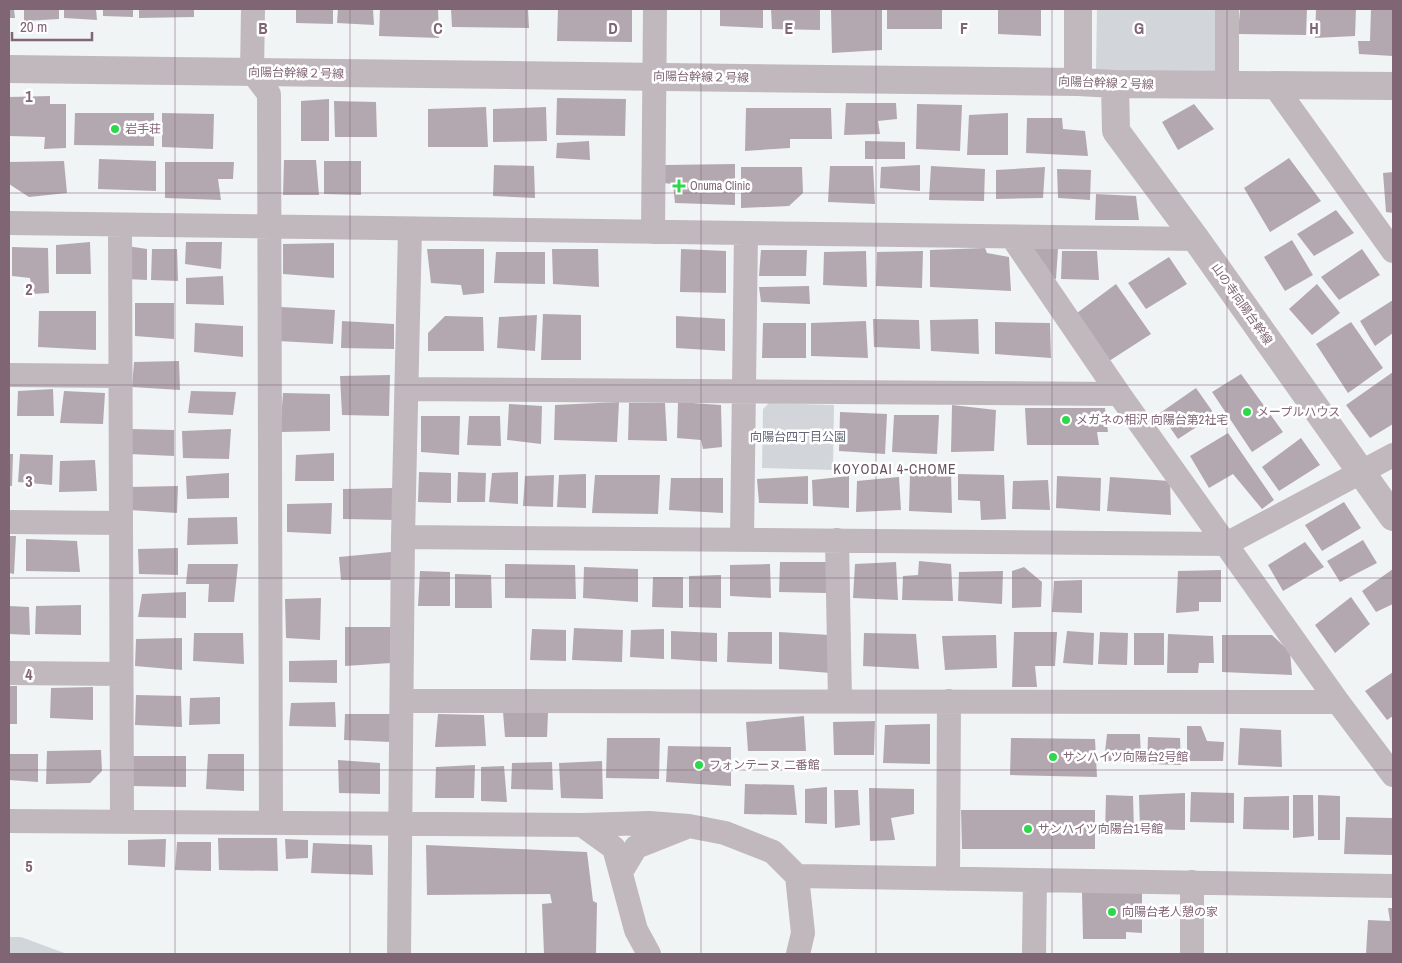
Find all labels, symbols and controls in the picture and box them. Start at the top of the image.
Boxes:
scale bar [12,10,92,42]
text: 20 m [20,16,47,37]
text: B [258,17,268,39]
text: C [433,17,443,39]
text: D [608,17,618,39]
text: E [785,17,794,39]
text: F [960,17,968,39]
text: G [1134,17,1144,39]
text: H [1309,17,1319,39]
street label: 向陽台幹線２号線 [248,64,344,82]
street label: 向陽台幹線２号線 [653,68,749,86]
street label: 向陽台幹線２号線 [1058,73,1154,93]
text: 1 [25,85,33,107]
place label: 岩手荘 [125,121,161,137]
marker: 岩手荘 [109,123,121,135]
place label: Onuma Clinic [690,178,750,194]
marker: Onuma Clinic [672,179,686,193]
street label: 山の寺向陽台幹線 [1208,260,1276,348]
text: 2 [25,278,33,300]
place label: メープルハウス [1257,404,1340,420]
marker: メープルハウス [1241,406,1253,418]
place label: メガネの相沢 向陽台第2社宅 [1076,412,1228,428]
marker: メガネの相沢 向陽台第2社宅 [1060,414,1072,426]
park label: 向陽台四丁目公園 [750,429,846,445]
district label: KOYODAI 4-CHOME [833,460,957,478]
text: 3 [25,470,33,492]
text: 4 [25,663,33,685]
place label: サンハイツ向陽台2号館 [1063,749,1188,765]
marker: サンハイツ向陽台2号館 [1047,751,1059,763]
place label: フォンテーヌ 二番館 [709,757,820,773]
marker: フォンテーヌ 二番館 [693,759,705,771]
place label: サンハイツ向陽台1号館 [1038,821,1163,837]
marker: サンハイツ向陽台1号館 [1022,823,1034,835]
text: 5 [25,855,33,877]
place label: 向陽台老人憩の家 [1122,904,1218,920]
marker: 向陽台老人憩の家 [1106,906,1118,918]

